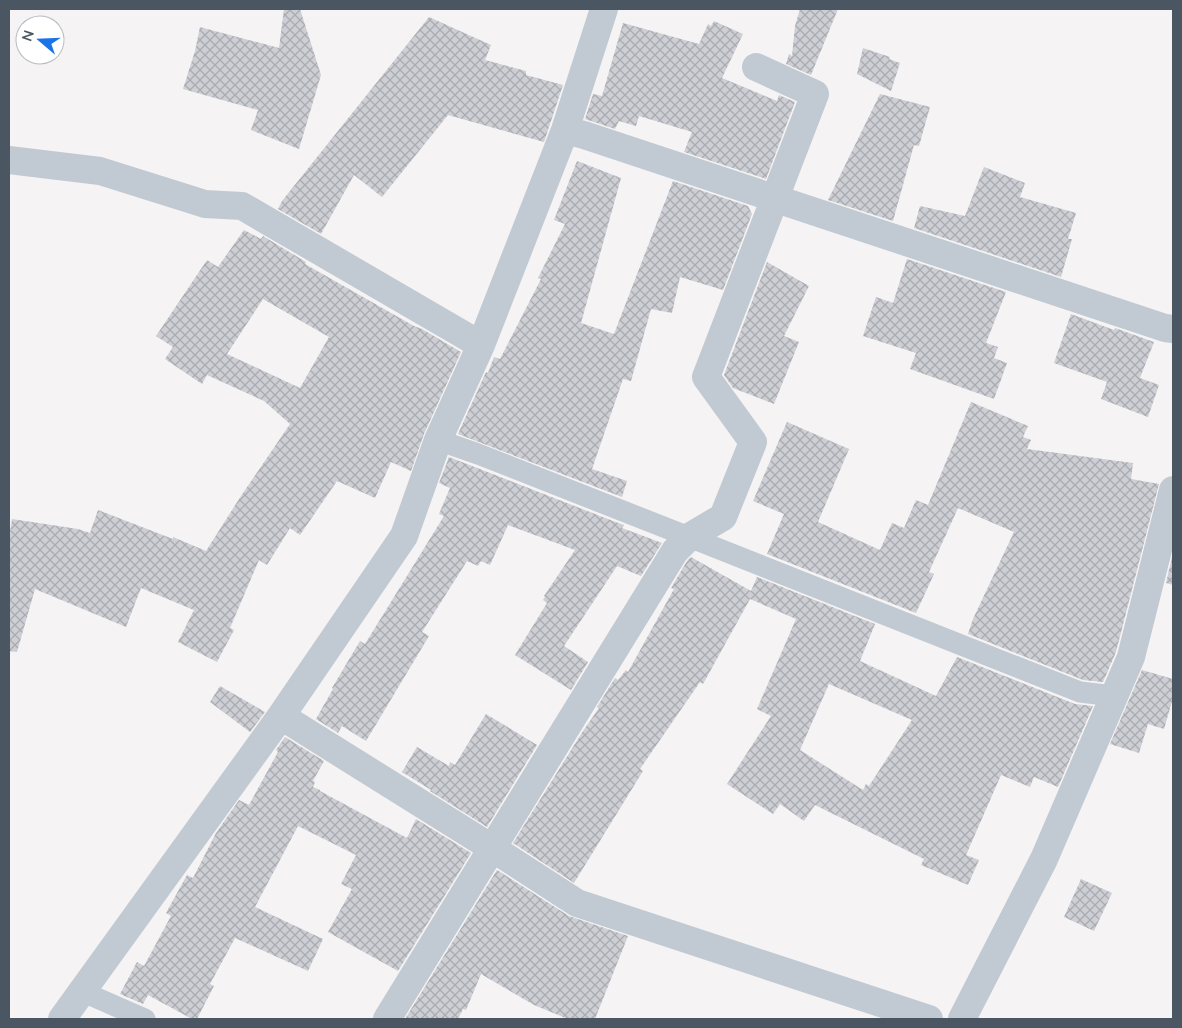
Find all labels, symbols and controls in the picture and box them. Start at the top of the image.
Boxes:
north arrow [15,15,65,65]
text: N [17,28,39,44]

